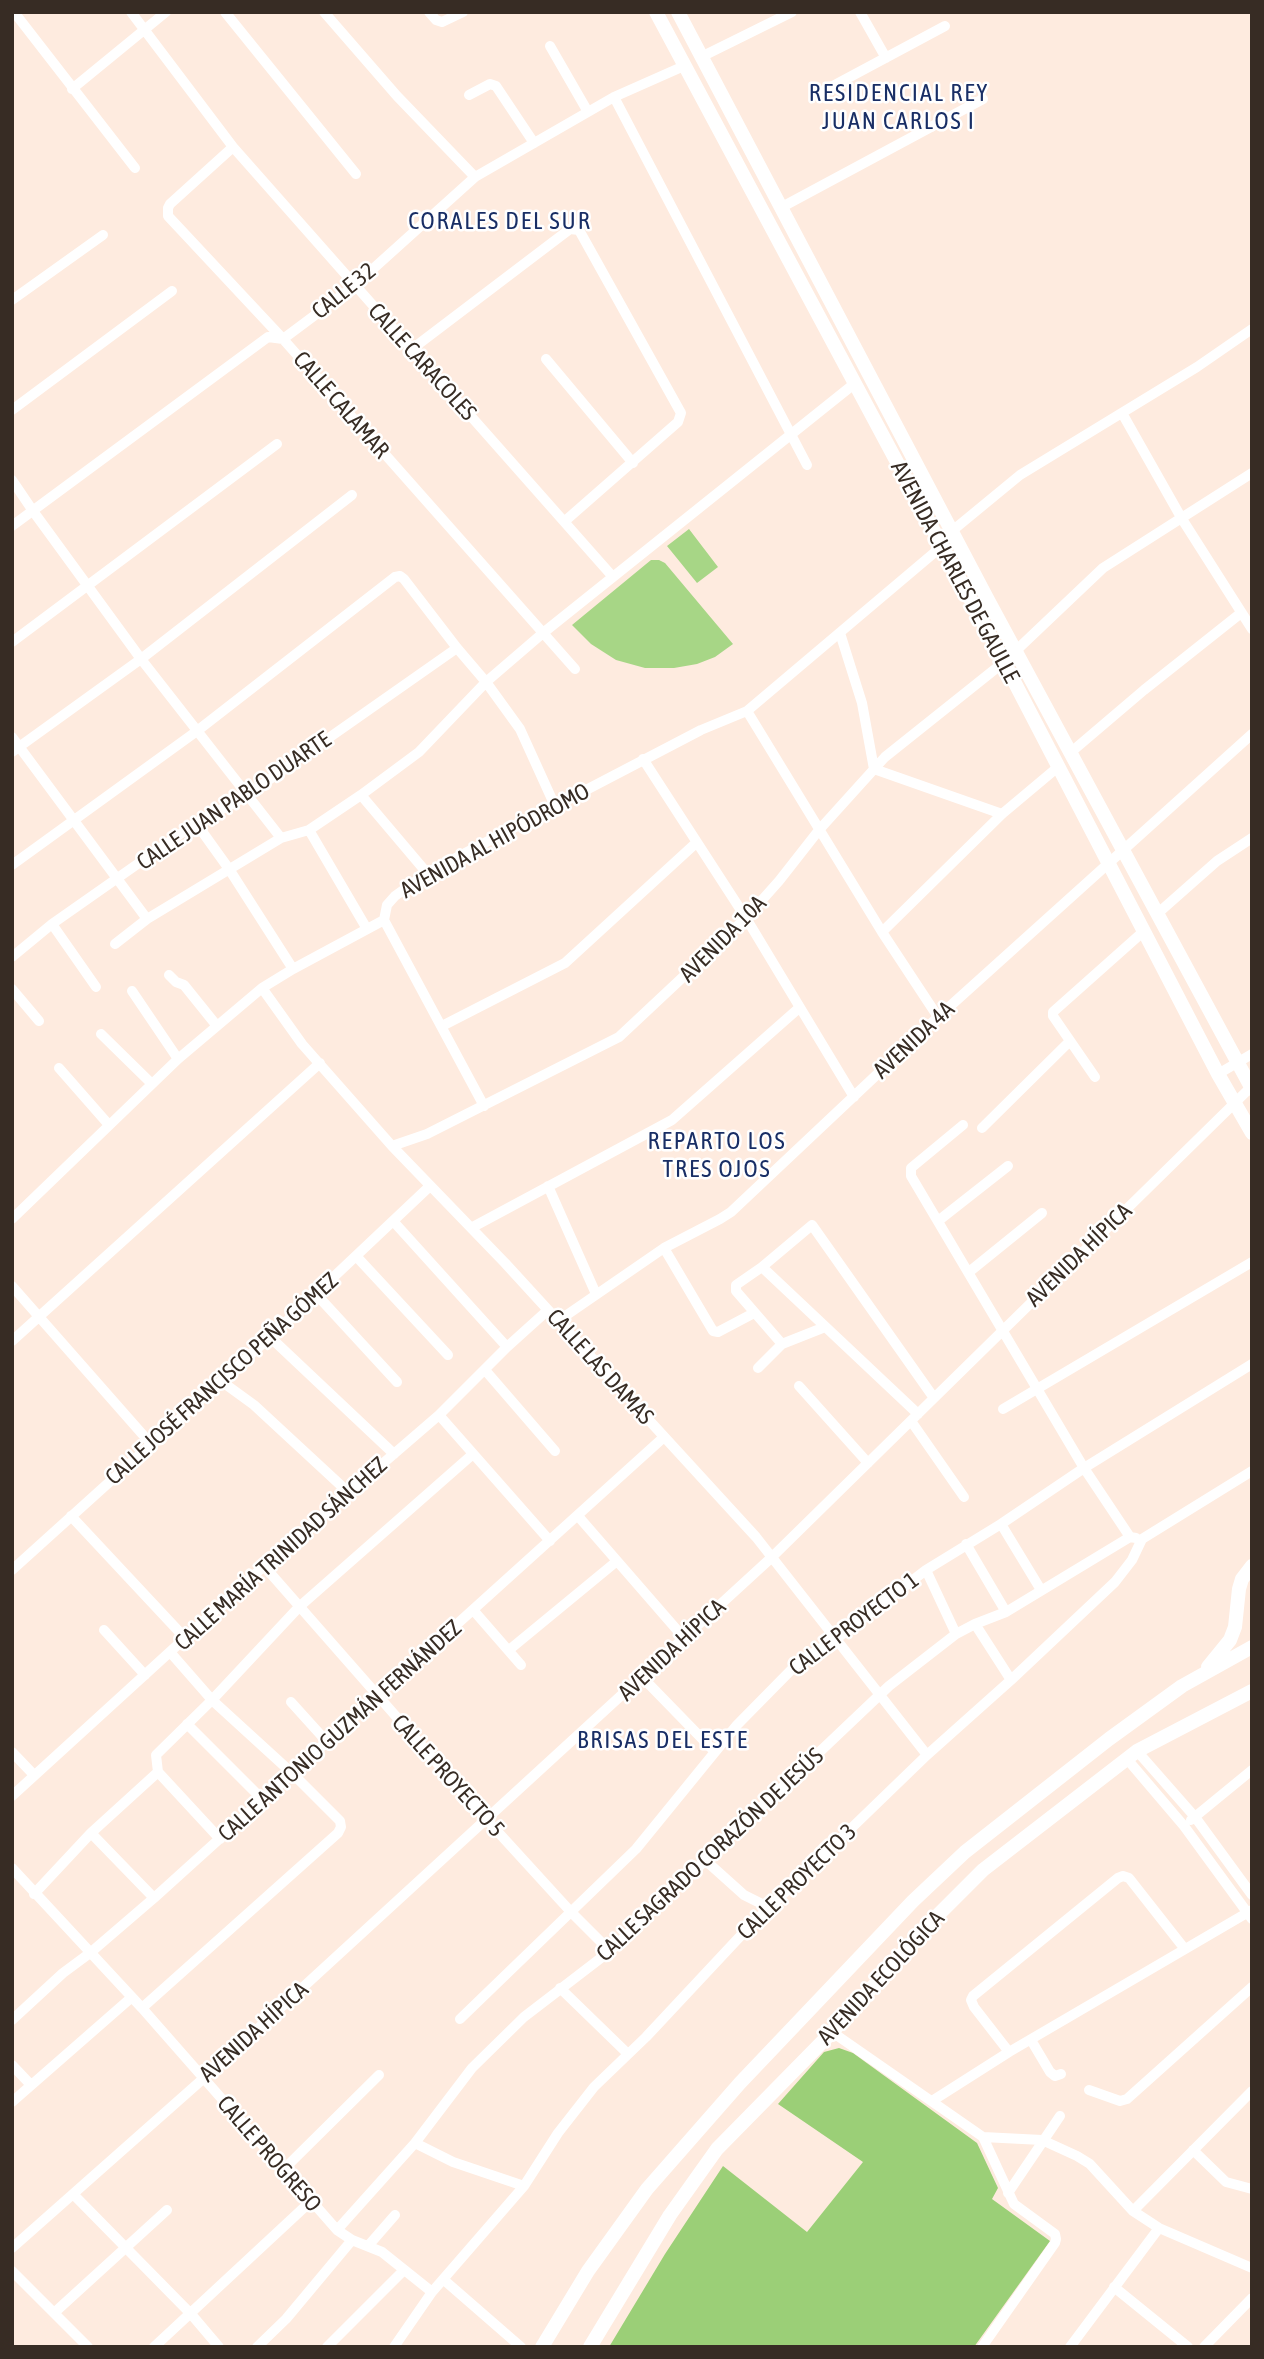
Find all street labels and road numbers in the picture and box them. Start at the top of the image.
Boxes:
street label: CALLE 32 [307,257,381,325]
street label: CALLE CARACOLES [362,298,482,426]
street label: CALLE CALAMAR [287,346,395,464]
street label: AVENIDA CHARLES DE GAULLE [885,456,1025,688]
street label: CALLE JUAN PABLO DUARTE [132,726,336,876]
street label: AVENIDA AL HIPÓDROMO [395,777,595,905]
street label: AVENIDA 10A [674,890,772,988]
street label: AVENIDA 4A [868,996,960,1084]
street label: AVENIDA HÍPICA [1020,1198,1138,1312]
street label: CALLE JOSÉ FRANCISCO PEÑA GÓMEZ [100,1267,344,1491]
street label: CALLE LAS DAMAS [541,1304,659,1430]
street label: CALLE MARÍA TRINIDAD SÁNCHEZ [169,1451,393,1657]
street label: CALLE PROYECTO 1 [784,1566,924,1682]
street label: AVENIDA HÍPICA [613,1593,731,1707]
street label: CALLE ANTONIO GUZMÁN FERNÁNDEZ [213,1614,467,1848]
street label: CALLE PROYECTO 5 [386,1709,510,1843]
street label: CALLE SAGRADO CORAZÓN DE JESÚS [591,1743,829,1967]
street label: CALLE PROYECTO 3 [732,1818,862,1946]
street label: AVENIDA ECOLÓGICA [812,1905,950,2051]
street label: AVENIDA HÍPICA [194,1976,314,2088]
street label: CALLE PROGRESO [211,2090,327,2218]

